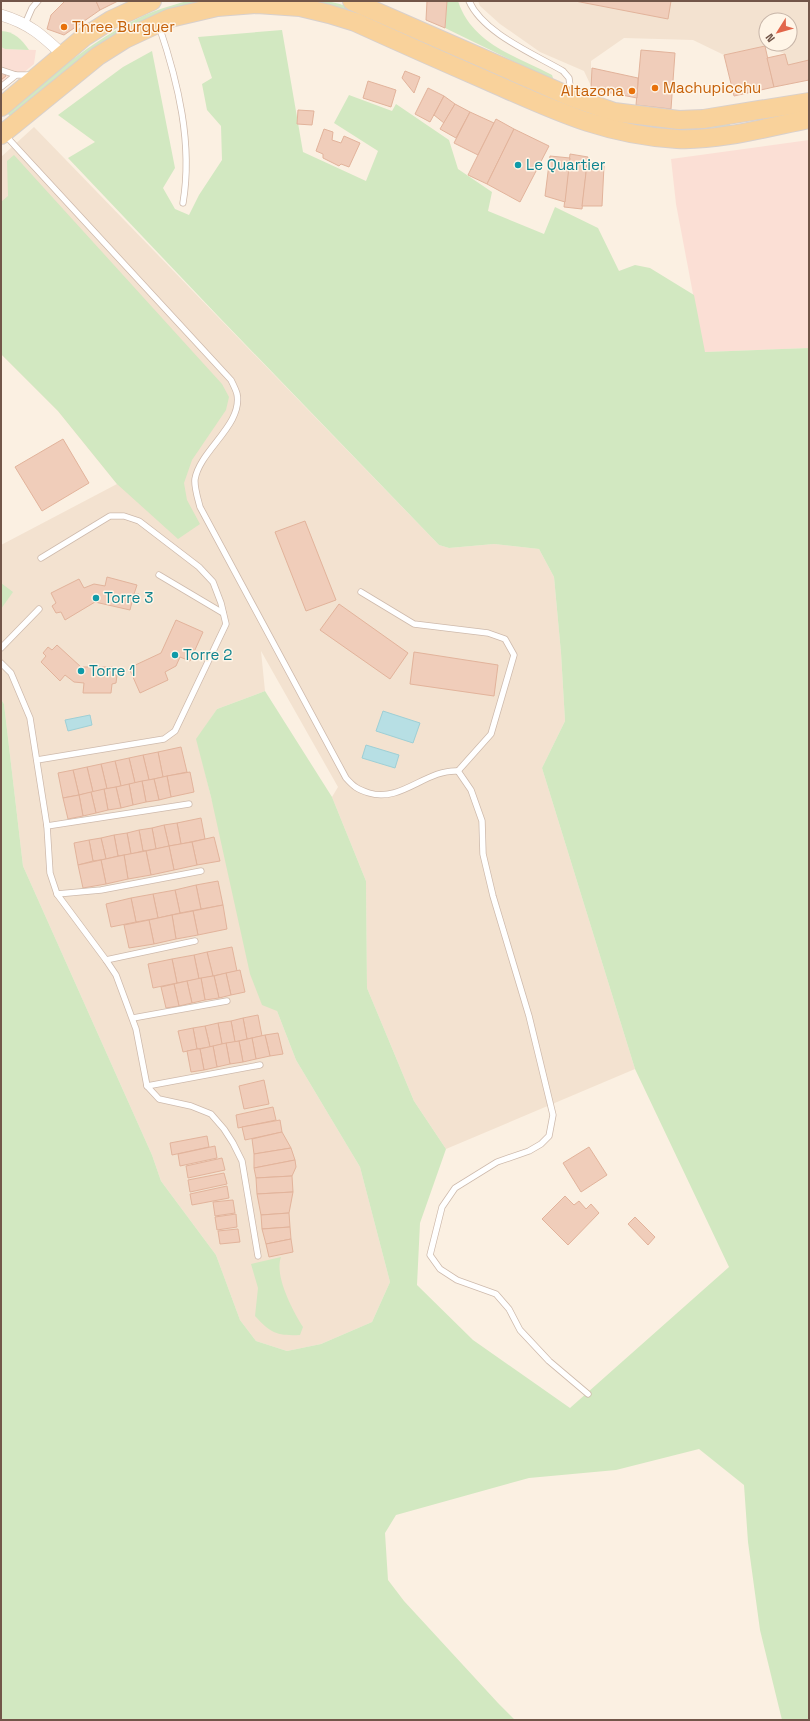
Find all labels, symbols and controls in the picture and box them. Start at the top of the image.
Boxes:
north arrow [758,12,798,52]
place label: Three Burguer [72,17,175,36]
marker: Three Burguer [59,22,69,32]
text: N [762,31,778,45]
place label: Machupicchu [663,78,761,97]
place label: Altazona [561,81,624,100]
marker: Machupicchu [650,83,660,93]
marker: Altazona [627,86,637,96]
place label: Le Quartier [526,155,606,174]
marker: Le Quartier [513,160,523,170]
place label: Torre 3 [104,588,153,607]
marker: Torre 3 [91,593,101,603]
place label: Torre 2 [183,645,232,664]
marker: Torre 2 [170,650,180,660]
place label: Torre 1 [89,661,136,680]
marker: Torre 1 [76,666,86,676]

